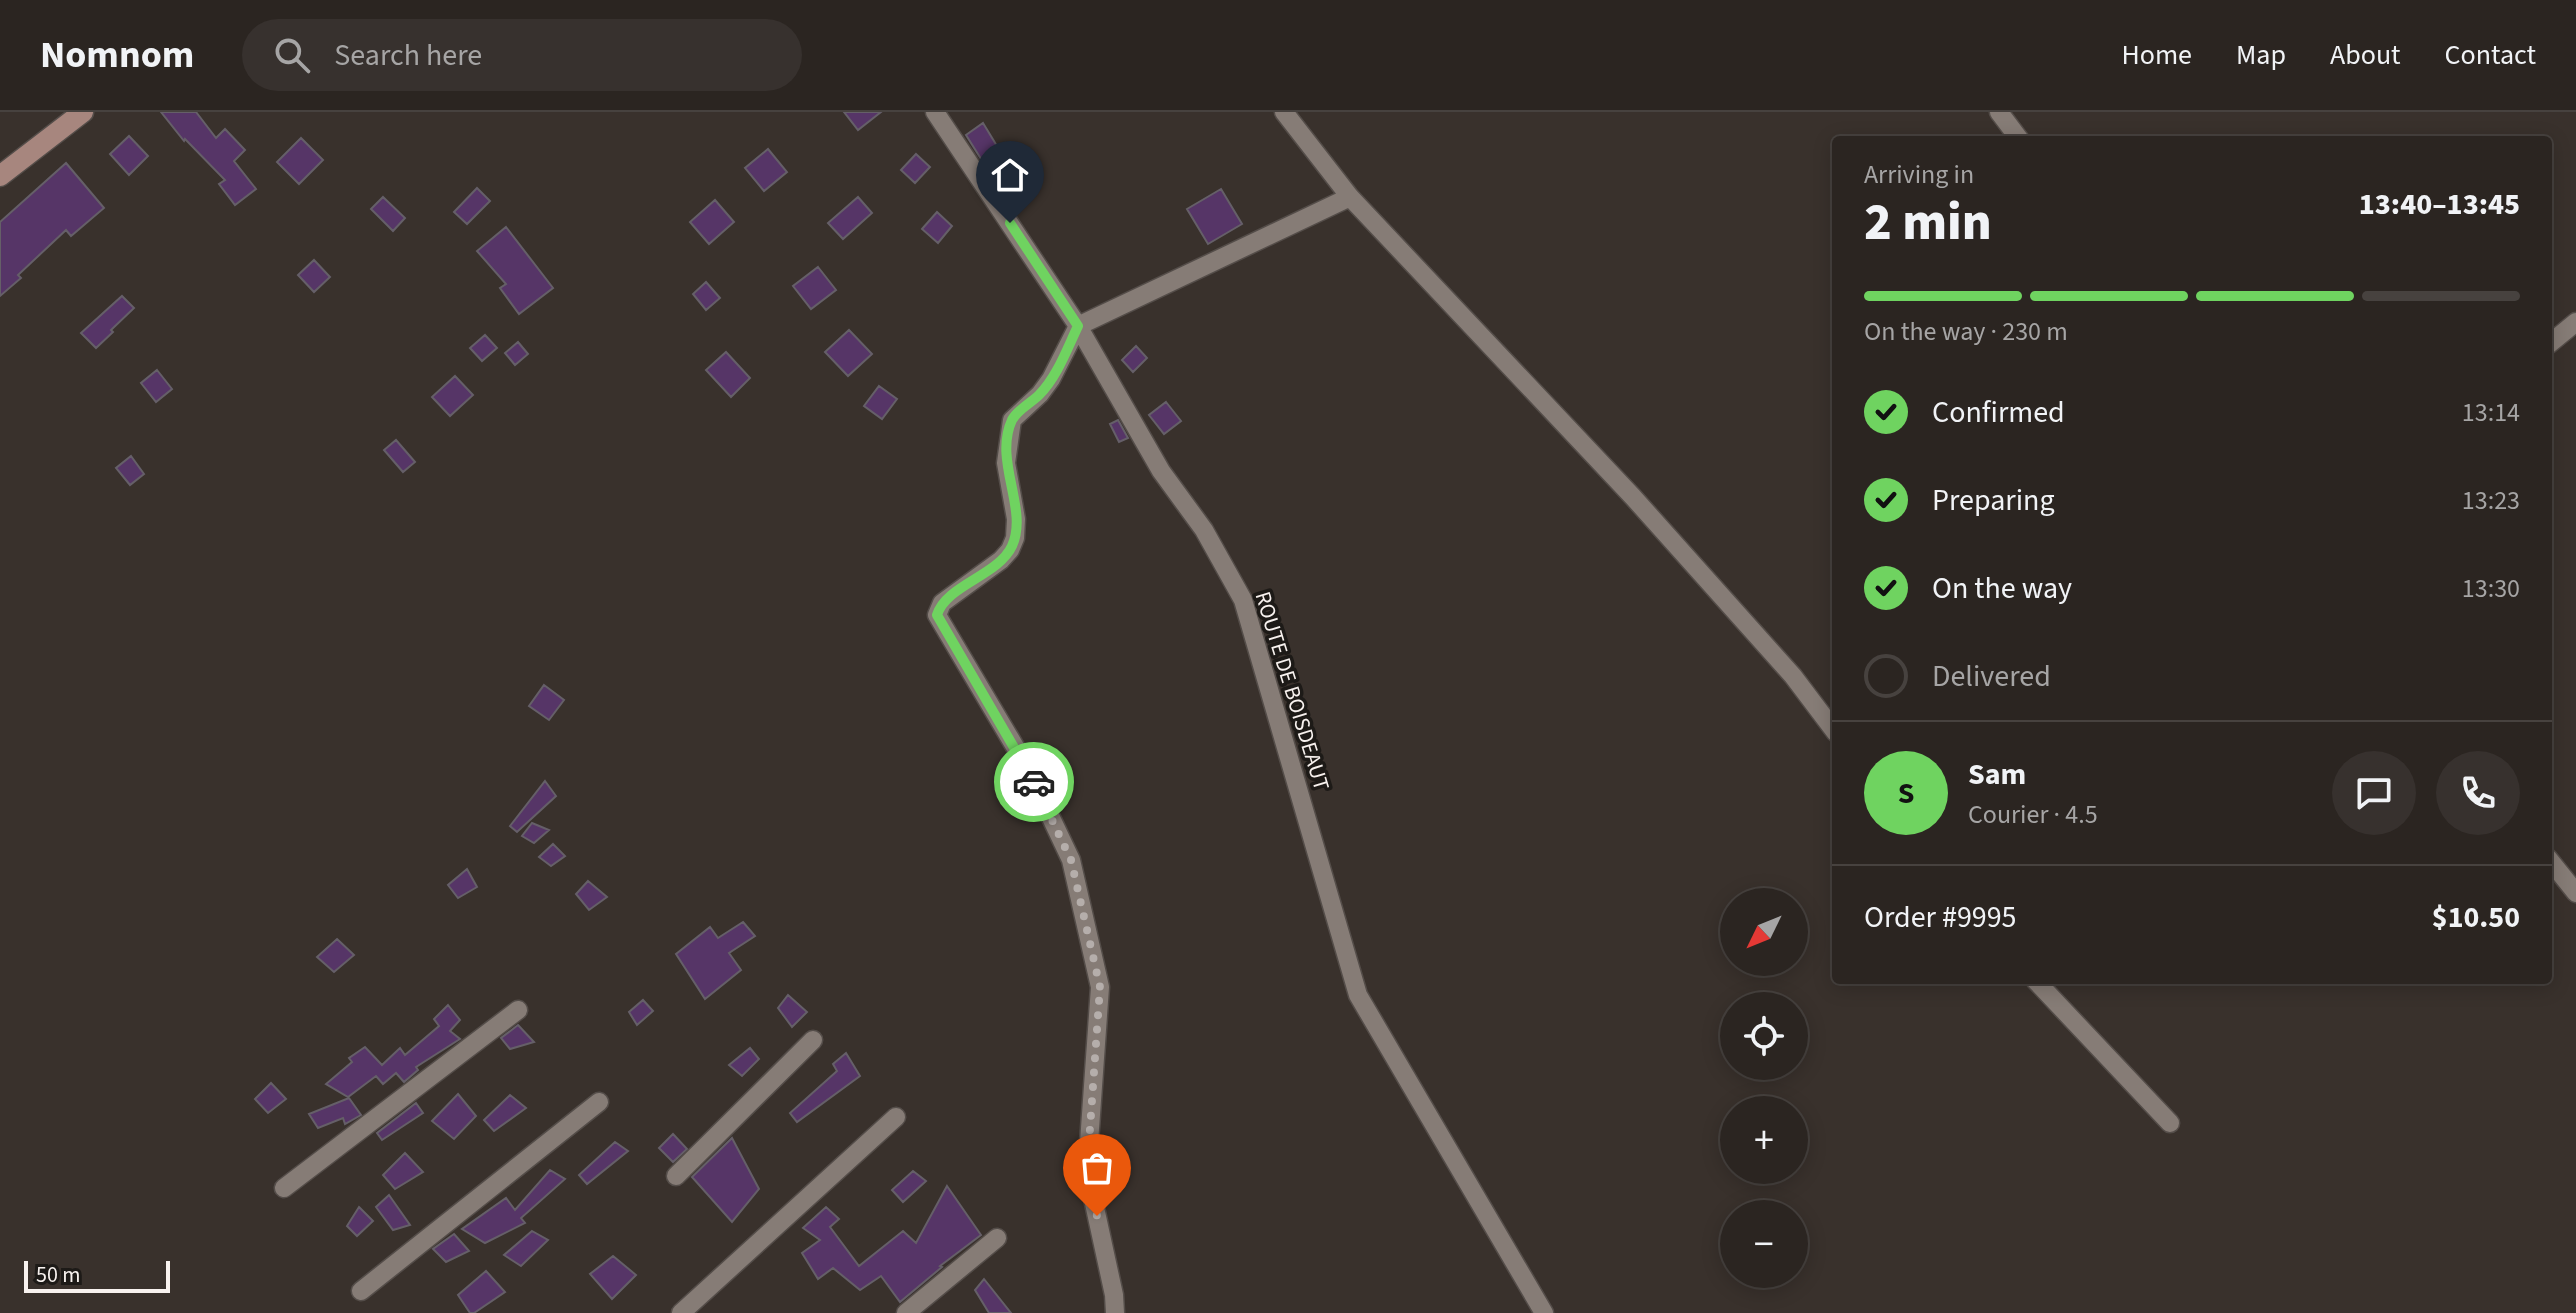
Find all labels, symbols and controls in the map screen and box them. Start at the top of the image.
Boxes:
search box [242,19,802,91]
text: Nomnom [40,28,194,82]
icon: search [270,33,314,77]
text: Search here [334,34,482,77]
text: Home [2121,35,2192,75]
text: Map [2236,35,2286,75]
text: About [2330,35,2401,75]
text: Contact [2445,35,2536,75]
pin [976,141,1044,223]
icon: home [988,153,1032,197]
text: Arriving in [1864,156,1974,193]
text: 13:40–13:45 [2359,183,2520,226]
text: 2 min [1864,186,1992,260]
text: On the way · 230 m [1864,313,2068,350]
icon: check [1864,390,1908,434]
text: Confirmed [1932,391,2065,434]
text: 13:14 [2462,394,2520,431]
icon: check [1864,478,1908,522]
text: Preparing [1932,479,2055,522]
text: 13:23 [2462,482,2520,519]
icon: check [1864,566,1908,610]
text: On the way [1932,567,2072,610]
text: 13:30 [2462,570,2520,607]
street label: ROUTE DE BOISDEAUT [1247,588,1338,795]
text: Delivered [1932,655,2051,698]
courier [994,742,1074,822]
button: chat [2332,751,2416,835]
button: phone [2436,751,2520,835]
text: Sam [1968,753,2026,796]
icon: car [1012,760,1056,804]
text: S [1898,772,1914,815]
text: Courier · 4.5 [1968,796,2098,833]
north arrow [1720,888,1808,976]
map controls [1720,888,1808,1288]
text: Order #9995 [1864,896,2017,939]
text: $10.50 [2432,896,2520,939]
button: locate [1720,992,1808,1080]
button: + [1720,1096,1808,1184]
pin [1063,1134,1131,1216]
icon: bag [1075,1146,1119,1190]
button: − [1720,1200,1808,1288]
scale bar [24,1257,170,1293]
text: 50 m [36,1259,81,1291]

